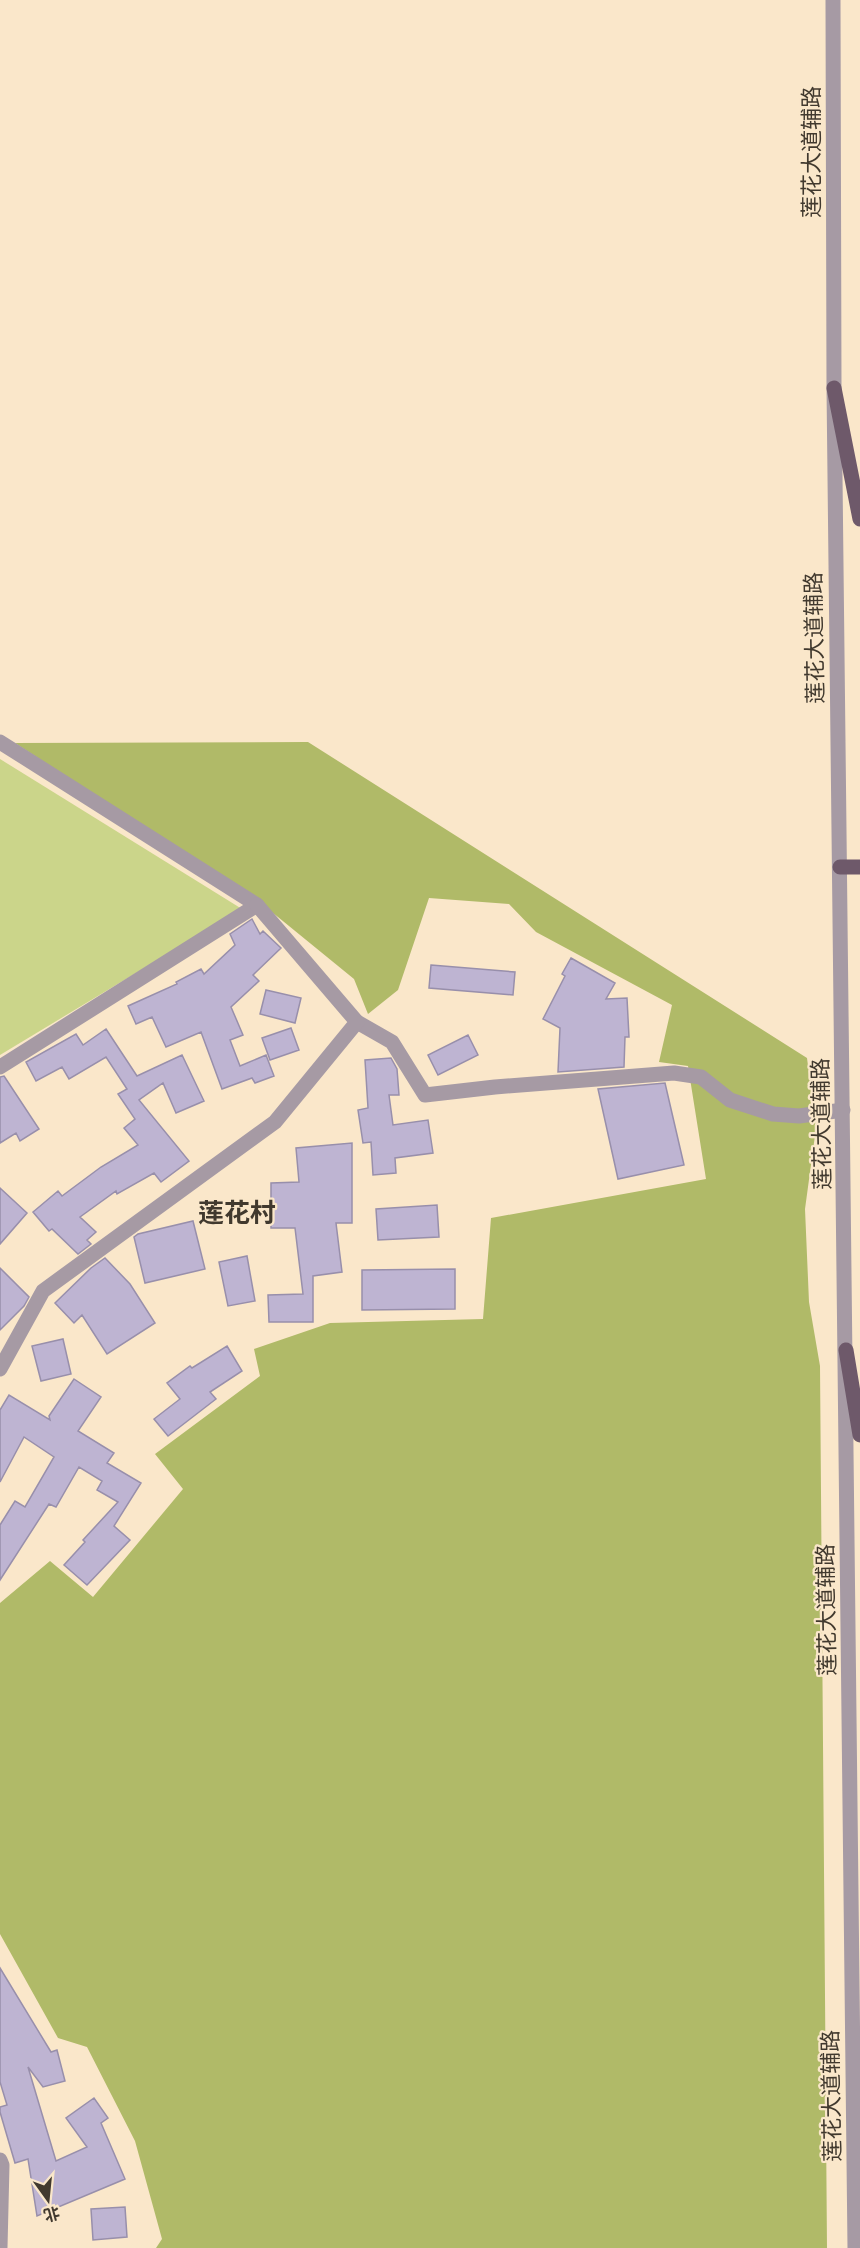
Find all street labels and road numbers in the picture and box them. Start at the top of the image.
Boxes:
street label: 莲花大道辅路 [798,86,825,218]
street label: 莲花大道辅路 [800,572,829,704]
street label: 莲花大道辅路 [807,1058,836,1190]
street label: 莲花大道辅路 [812,1544,841,1676]
street label: 莲花大道辅路 [817,2030,846,2162]

